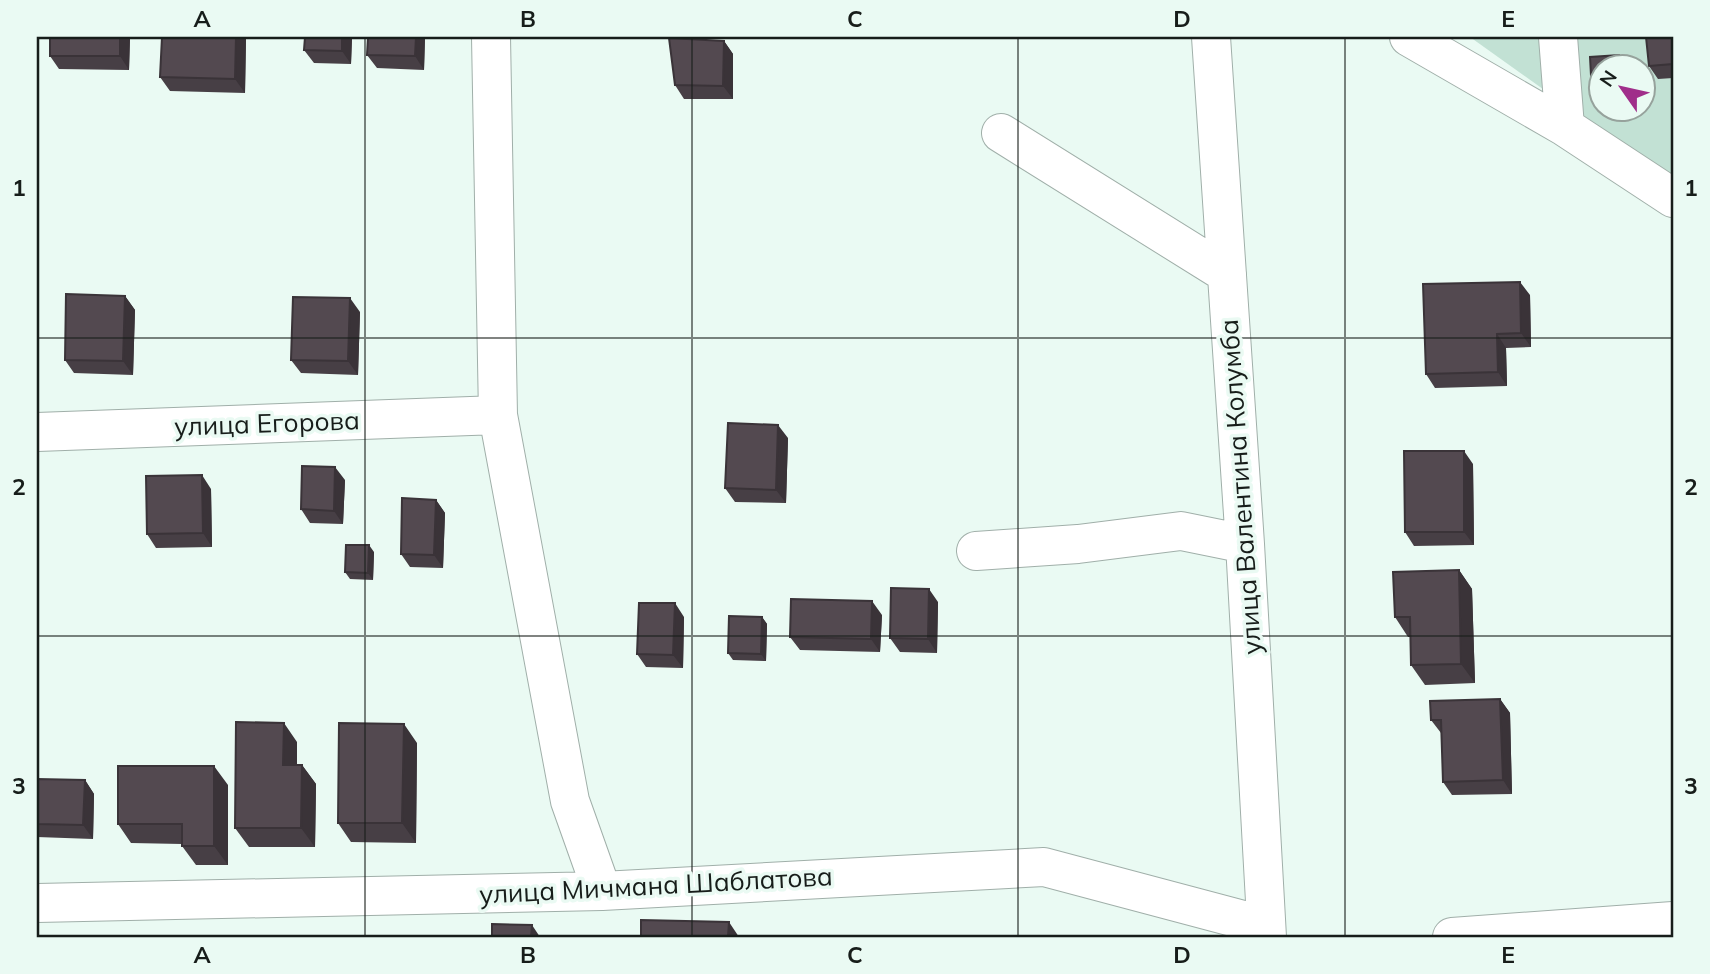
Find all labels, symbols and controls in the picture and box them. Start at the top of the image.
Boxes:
text: A [193,4,211,33]
text: B [520,4,536,33]
text: C [847,4,863,33]
text: D [1173,4,1191,33]
text: E [1501,4,1515,33]
north arrow [1588,52,1658,122]
text: N [1594,66,1622,91]
text: 1 [12,173,26,202]
text: 1 [1684,173,1698,202]
street label: улица Валентина Колумба [1212,318,1268,656]
street label: улица Егорова [174,403,360,443]
text: 2 [12,472,26,501]
text: 2 [1684,472,1698,501]
text: 3 [12,771,26,800]
text: 3 [1684,771,1698,800]
street label: улица Мичмана Шаблатова [478,859,834,911]
text: A [193,940,211,969]
text: B [520,940,536,969]
text: C [847,940,863,969]
text: D [1173,940,1191,969]
text: E [1501,940,1515,969]

